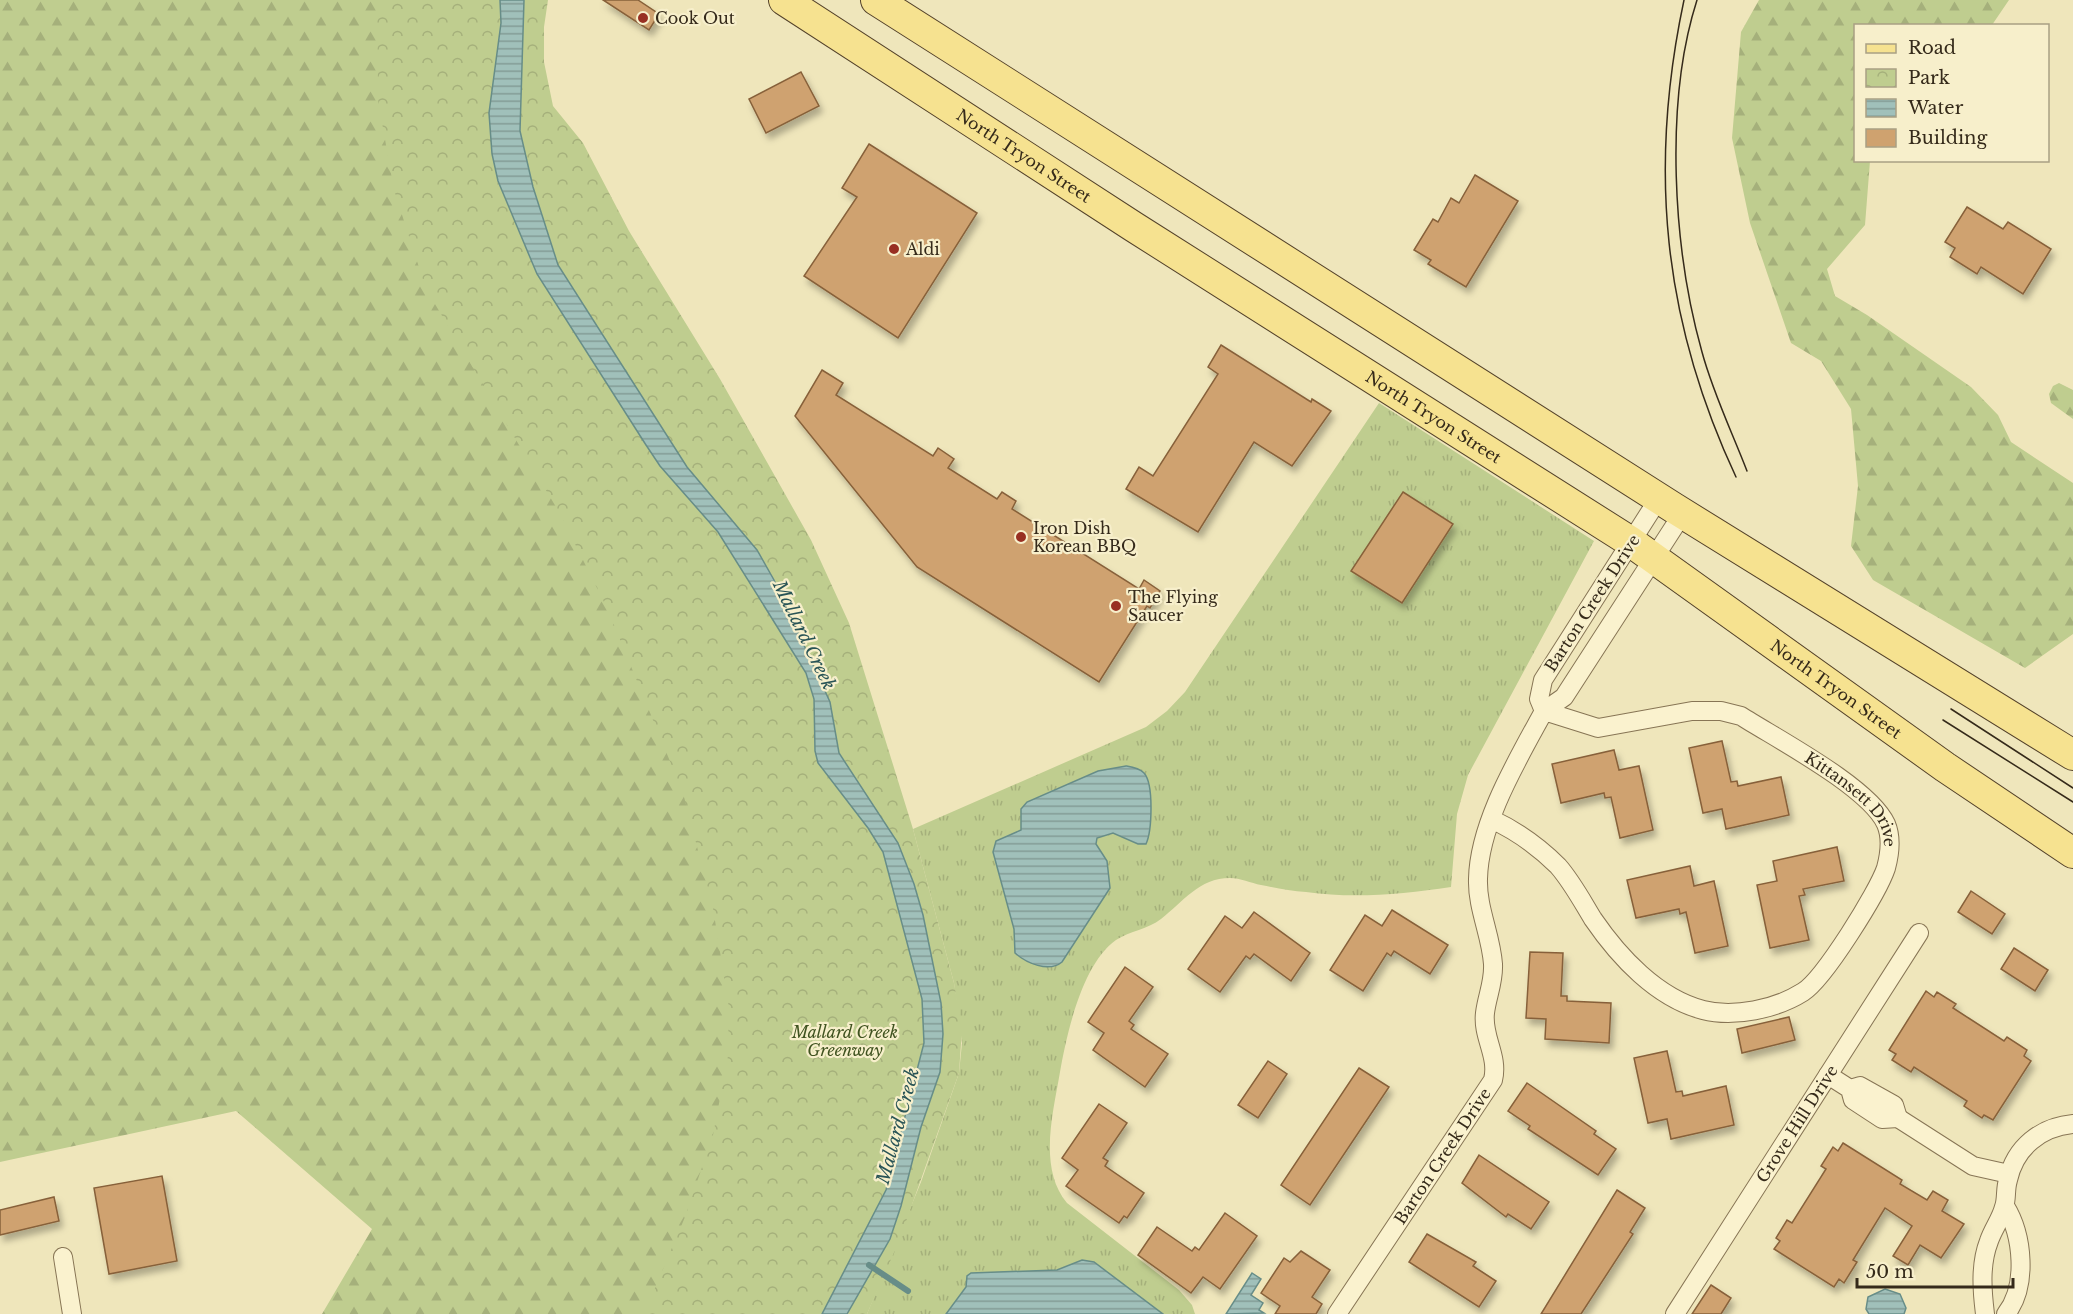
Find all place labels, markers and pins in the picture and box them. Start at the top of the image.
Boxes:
place label: Cook Out [655,8,735,28]
marker: Cook Out [636,11,650,25]
place label: Aldi [905,239,940,259]
marker: Aldi [887,242,901,256]
place label: Iron Dish Korean BBQ [1033,518,1136,556]
marker: Iron Dish Korean BBQ [1014,530,1028,544]
place label: The Flying Saucer [1128,587,1218,625]
marker: The Flying Saucer [1109,599,1123,613]

